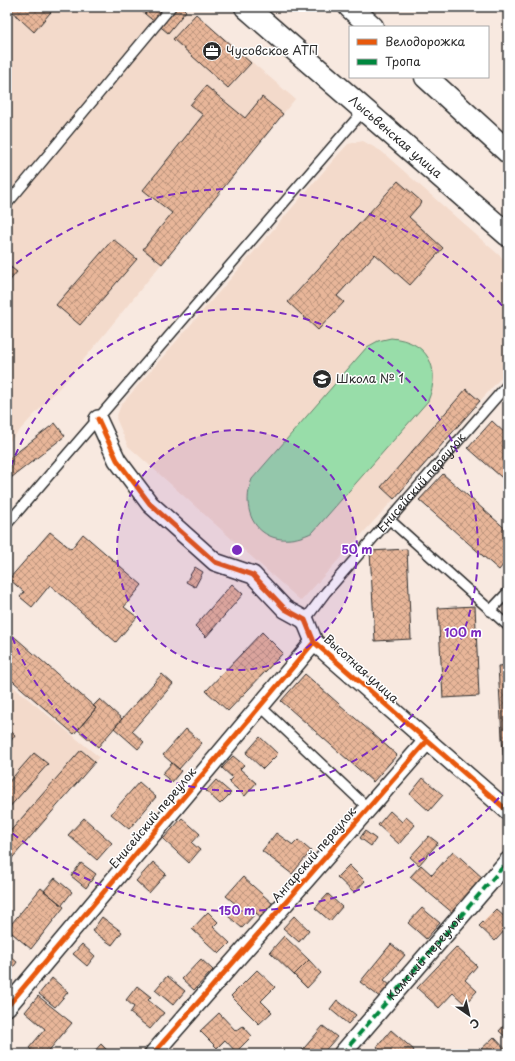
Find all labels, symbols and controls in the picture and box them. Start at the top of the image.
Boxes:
legend [349,26,489,78]
text: Велодорожка [385,32,465,50]
office icon: Чусовское АТП [201,40,223,62]
place label: Чусовское АТП [226,41,318,59]
text: Тропа [385,52,421,70]
street label: Лысьвенская улица [345,91,447,182]
school or university icon: Школа № 1 [311,368,333,390]
place label: Школа № 1 [336,369,404,387]
street label: Енисейский переулок [372,428,470,536]
text: 50 m [341,540,373,558]
centre of rings [230,543,244,557]
text: 100 m [444,623,482,641]
street label: Высотная улица [320,630,403,707]
street label: Енисейский переулок [105,762,200,872]
street label: Ангарский переулок [267,802,360,906]
text: 150 m [219,901,255,919]
street label: Камский переулок [382,908,468,1004]
north arrow [449,995,489,1035]
text: С [467,1014,483,1033]

